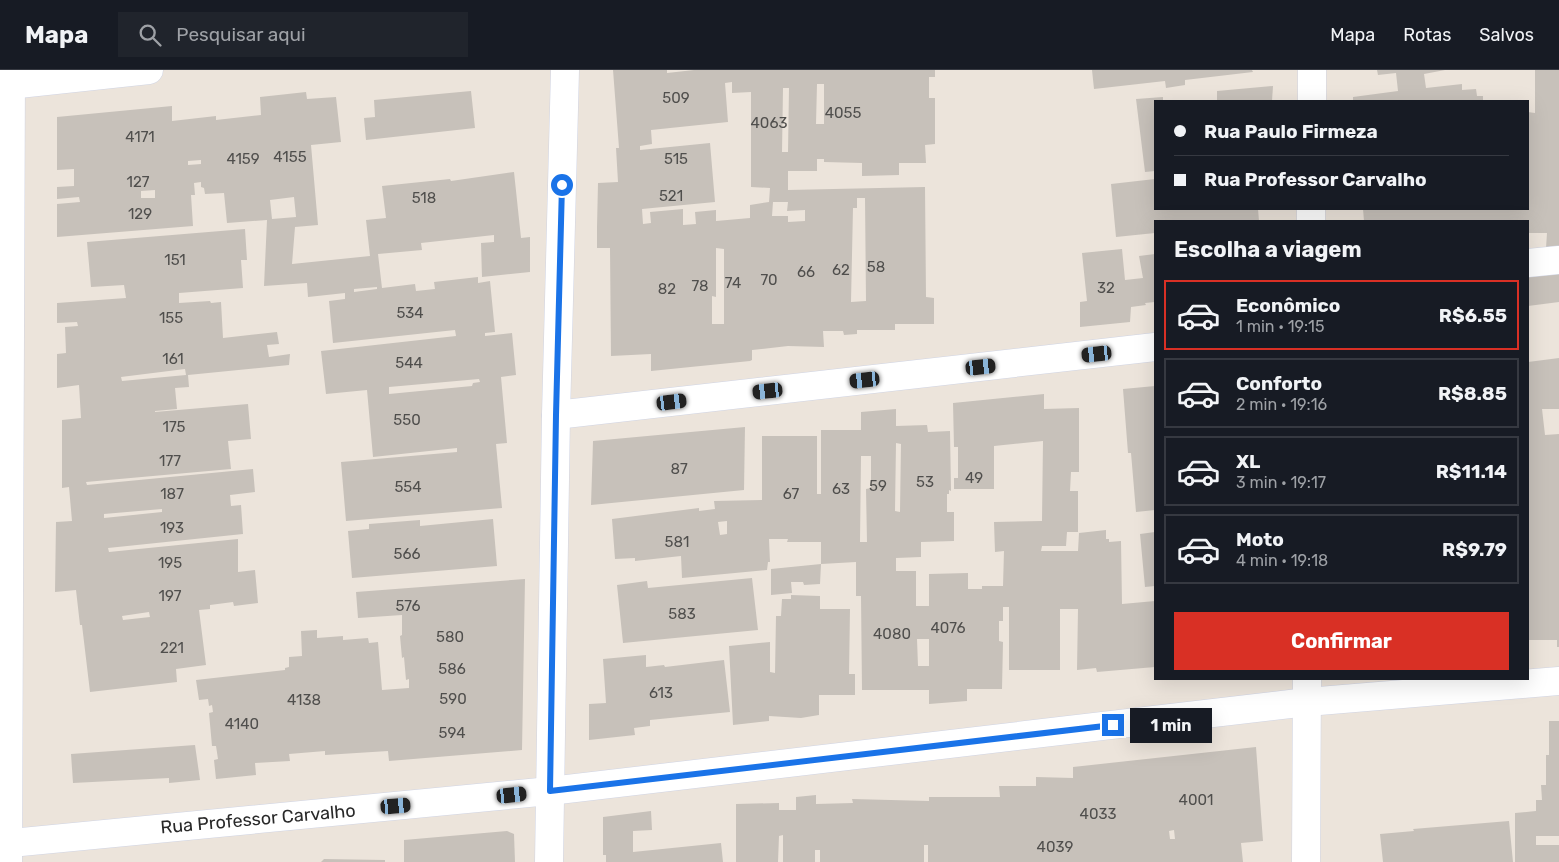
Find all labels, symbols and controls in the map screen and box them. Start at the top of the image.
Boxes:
search box [118,12,468,57]
text: Mapa [25,21,88,49]
icon: search [136,21,164,49]
text: Pesquisar aqui [176,23,306,46]
text: Mapa [1330,24,1375,46]
text: Rotas [1403,24,1451,46]
text: Salvos [1479,24,1534,46]
house number: 509 [662,89,690,107]
house number: 4055 [825,104,861,122]
house number: 4063 [751,114,787,132]
text: Rua Paulo Firmeza [1204,120,1378,143]
house number: 4171 [125,128,155,146]
house number: 4155 [273,148,307,166]
house number: 4159 [226,150,260,168]
house number: 515 [664,150,688,168]
text: Rua Professor Carvalho [1204,168,1427,191]
house number: 127 [127,173,150,191]
route start [551,174,573,196]
house number: 521 [659,187,683,205]
house number: 518 [412,189,436,207]
house number: 129 [128,205,152,223]
text: Escolha a viagem [1174,236,1362,263]
house number: 151 [164,251,186,269]
house number: 58 [867,258,885,276]
house number: 62 [832,261,850,279]
house number: 66 [797,263,815,281]
house number: 70 [760,271,778,289]
house number: 74 [725,274,741,292]
house number: 78 [691,277,709,295]
house number: 32 [1097,279,1115,297]
house number: 82 [658,280,676,298]
icon: car [1176,293,1221,338]
text: Econômico [1236,294,1340,317]
house number: 534 [396,304,424,322]
text: R$6.55 [1439,304,1507,327]
house number: 155 [159,309,183,327]
text: 1 min · 19:15 [1236,317,1324,336]
car [1081,345,1112,363]
house number: 161 [162,350,184,368]
house number: 544 [395,354,423,372]
car [965,358,996,376]
car [849,371,880,389]
icon: car [1176,371,1221,416]
text: Conforto [1236,372,1322,395]
car [752,382,783,400]
text: R$8.85 [1438,382,1507,405]
car [656,393,687,411]
text: 2 min · 19:16 [1236,395,1327,414]
house number: 550 [393,411,421,429]
house number: 175 [162,418,186,436]
icon: car [1176,449,1221,494]
text: XL [1236,450,1260,473]
house number: 177 [159,452,181,470]
house number: 87 [670,460,688,478]
text: R$11.14 [1436,460,1507,483]
house number: 49 [965,469,983,487]
house number: 53 [916,473,934,491]
text: 3 min · 19:17 [1236,473,1326,492]
house number: 59 [869,477,887,495]
house number: 554 [394,478,422,496]
house number: 63 [832,480,850,498]
house number: 187 [160,485,184,503]
house number: 67 [783,485,799,503]
house number: 193 [160,519,184,537]
icon: car [1176,527,1221,572]
text: Moto [1236,528,1284,551]
house number: 581 [665,533,689,551]
text: R$9.79 [1442,538,1507,561]
house number: 566 [393,545,421,563]
text: 4 min · 19:18 [1236,551,1328,570]
house number: 195 [158,554,182,572]
house number: 197 [158,587,182,605]
house number: 576 [395,597,421,615]
house number: 583 [668,605,696,623]
button: Confirmar [1174,612,1509,670]
house number: 4076 [930,619,966,637]
house number: 4080 [873,625,911,643]
house number: 580 [436,628,464,646]
house number: 221 [160,639,184,657]
house number: 586 [438,660,466,678]
house number: 613 [649,684,673,702]
house number: 590 [439,690,467,708]
house number: 4138 [287,691,321,709]
callout: 1 min [1130,708,1213,742]
route end [1102,714,1124,736]
house number: 4140 [225,715,259,733]
text: 1 min [1151,716,1191,735]
house number: 594 [439,724,465,742]
car [496,786,527,804]
house number: 4001 [1179,791,1213,809]
car [380,797,411,815]
street label: Rua Professor Carvalho [160,800,356,838]
house number: 4033 [1080,805,1116,823]
house number: 4039 [1037,838,1073,856]

